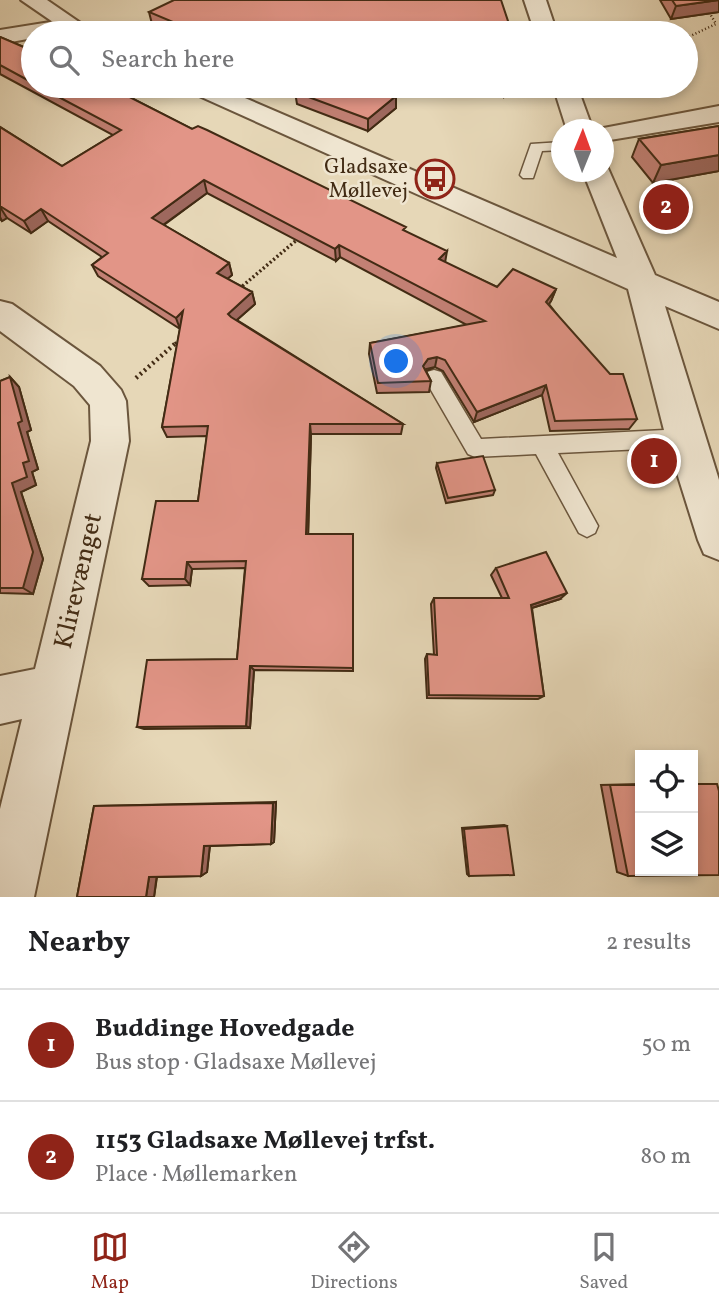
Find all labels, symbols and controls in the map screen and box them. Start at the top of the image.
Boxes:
search box [21,21,698,98]
icon: search [45,41,83,79]
text: Search here [101,42,234,78]
north arrow [551,119,614,182]
place label: Gladsaxe Møllevej [324,153,408,206]
bus stop icon: Gladsaxe Møllevej [414,158,456,200]
pin: 2 [643,181,689,233]
your location [379,344,413,378]
pin: 1 [631,435,677,487]
street label: Klirevænget [46,510,112,652]
map controls [635,750,698,876]
button: locate [635,750,698,813]
button: layers [635,813,698,876]
text: Nearby [28,922,130,964]
text: 2 results [606,927,691,959]
text: Buddinge Hovedgade [95,1011,355,1047]
text: 1 [46,1029,56,1061]
text: 50 m [642,1029,691,1061]
text: Bus stop · Gladsaxe Møllevej [95,1047,376,1079]
text: 1153 Gladsaxe Møllevej trfst. [95,1123,435,1159]
text: 2 [45,1141,57,1173]
text: 80 m [641,1141,691,1173]
text: Place · Møllemarken [95,1159,297,1191]
tab: Map [91,1228,129,1296]
tab: Directions [311,1228,398,1296]
tab: Saved [579,1228,628,1296]

